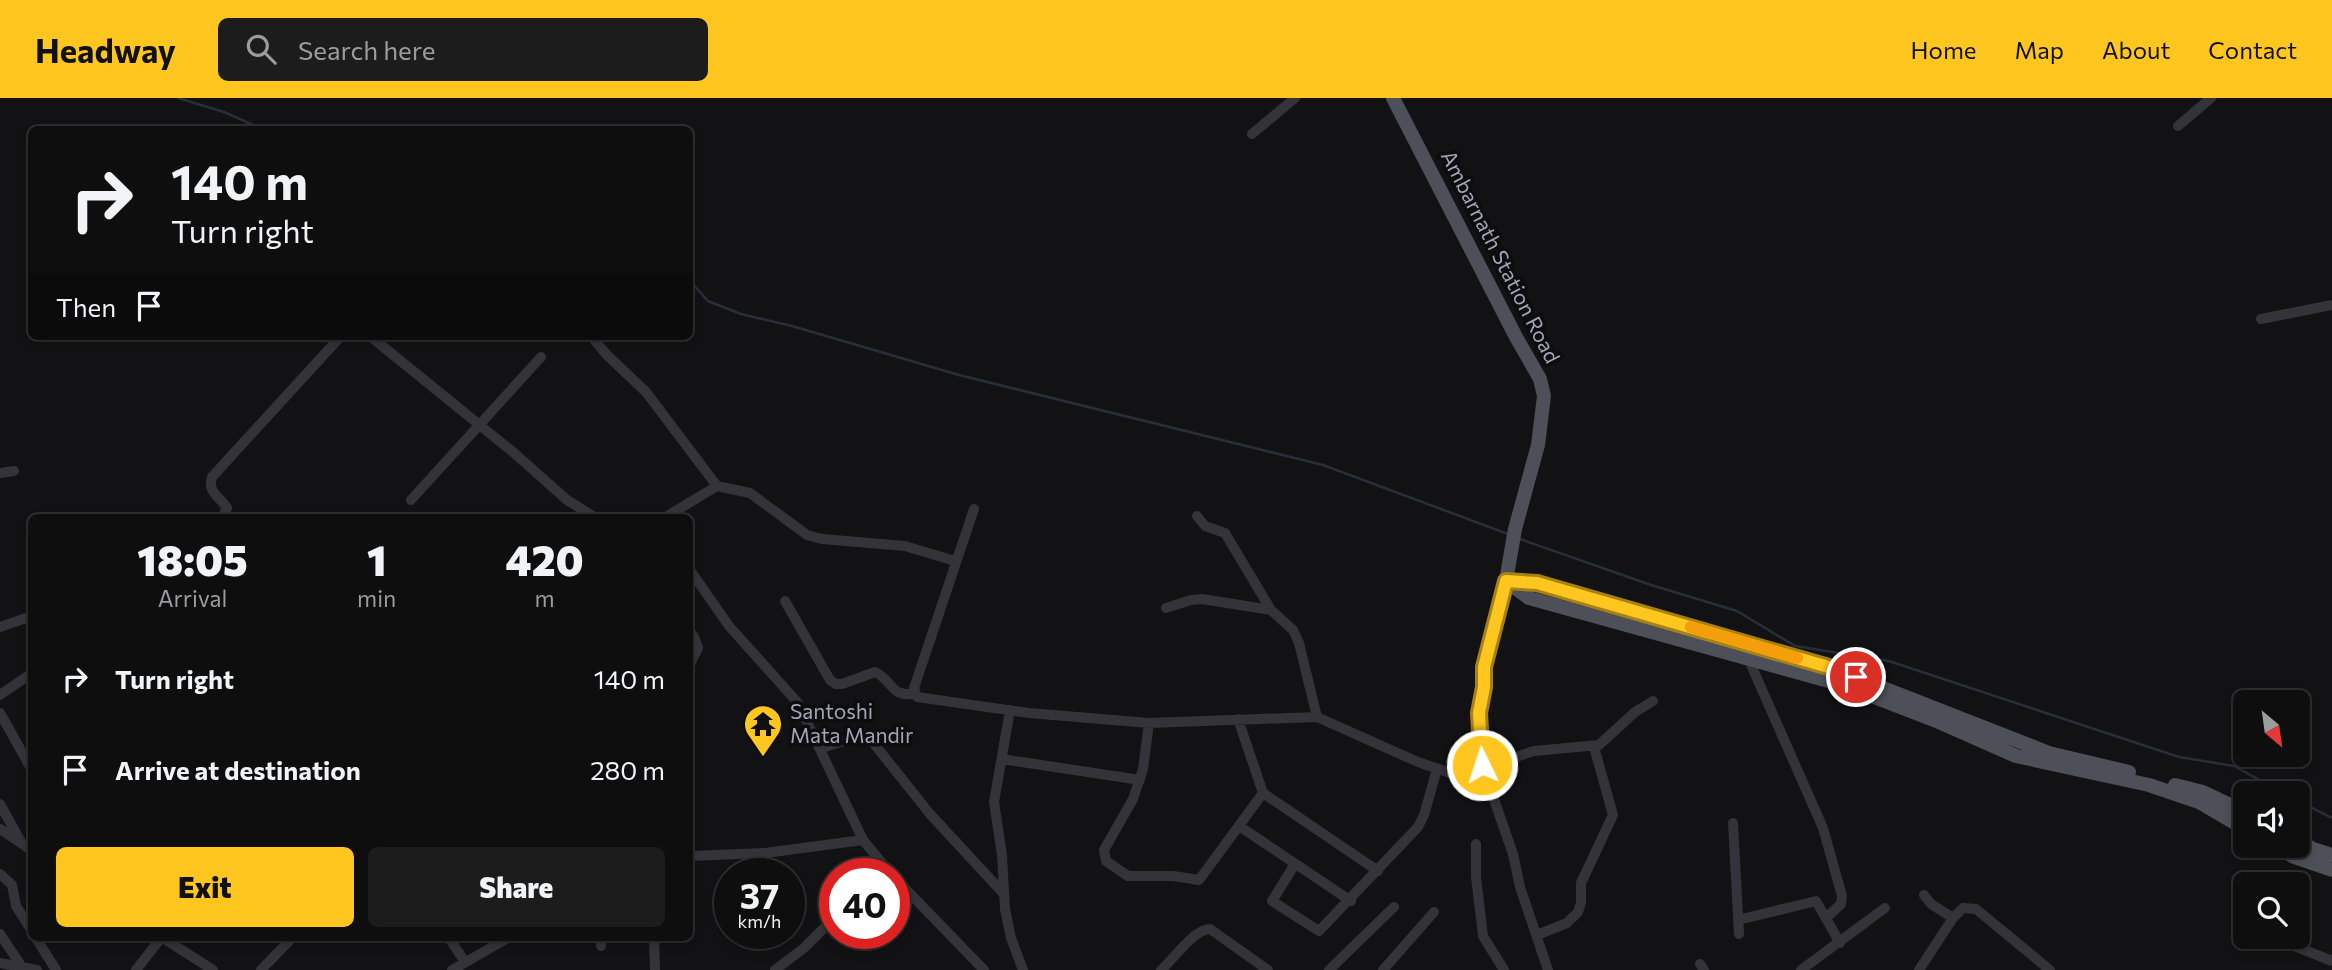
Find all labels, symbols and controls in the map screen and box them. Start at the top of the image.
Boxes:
search box [218,18,708,81]
text: Headway [35,29,176,70]
icon: search [242,30,280,68]
text: Search here [298,34,436,65]
text: Home [1911,35,1977,64]
text: Map [2015,35,2064,64]
text: About [2102,35,2170,64]
text: Contact [2208,35,2297,64]
street label: Ambarnath Station Road [1437,146,1566,367]
text: 140 m [171,150,308,210]
icon: right [56,154,147,245]
text: Turn right [171,210,314,250]
icon: arrive [130,287,168,325]
text: Then [56,291,116,322]
text: 18:05 [137,533,248,585]
text: 1 [367,533,386,585]
text: 420 [506,533,584,585]
text: Arrival [158,584,227,612]
text: min [357,584,396,612]
text: m [535,584,555,612]
pin [1826,647,1886,707]
icon: arrive [1837,658,1875,696]
icon: right [56,660,94,698]
text: Turn right [115,663,234,694]
text: 140 m [594,663,665,694]
north arrow [2233,690,2310,766]
map controls [2233,690,2310,949]
place label: Santoshi Mata Mandir [790,698,913,747]
temple icon: Santoshi Mata Mandir [742,703,784,758]
position arrow [1445,728,1519,802]
icon: arrive [56,751,94,789]
text: Arrive at destination [115,754,361,785]
text: 280 m [590,754,665,785]
button: sound [2233,781,2310,858]
button: Exit [56,847,354,927]
button: Share [368,847,665,927]
speed limit sign: 40 [819,858,910,949]
button: search [2233,872,2310,949]
text: 37 [740,873,779,916]
text: km/h [738,910,781,932]

